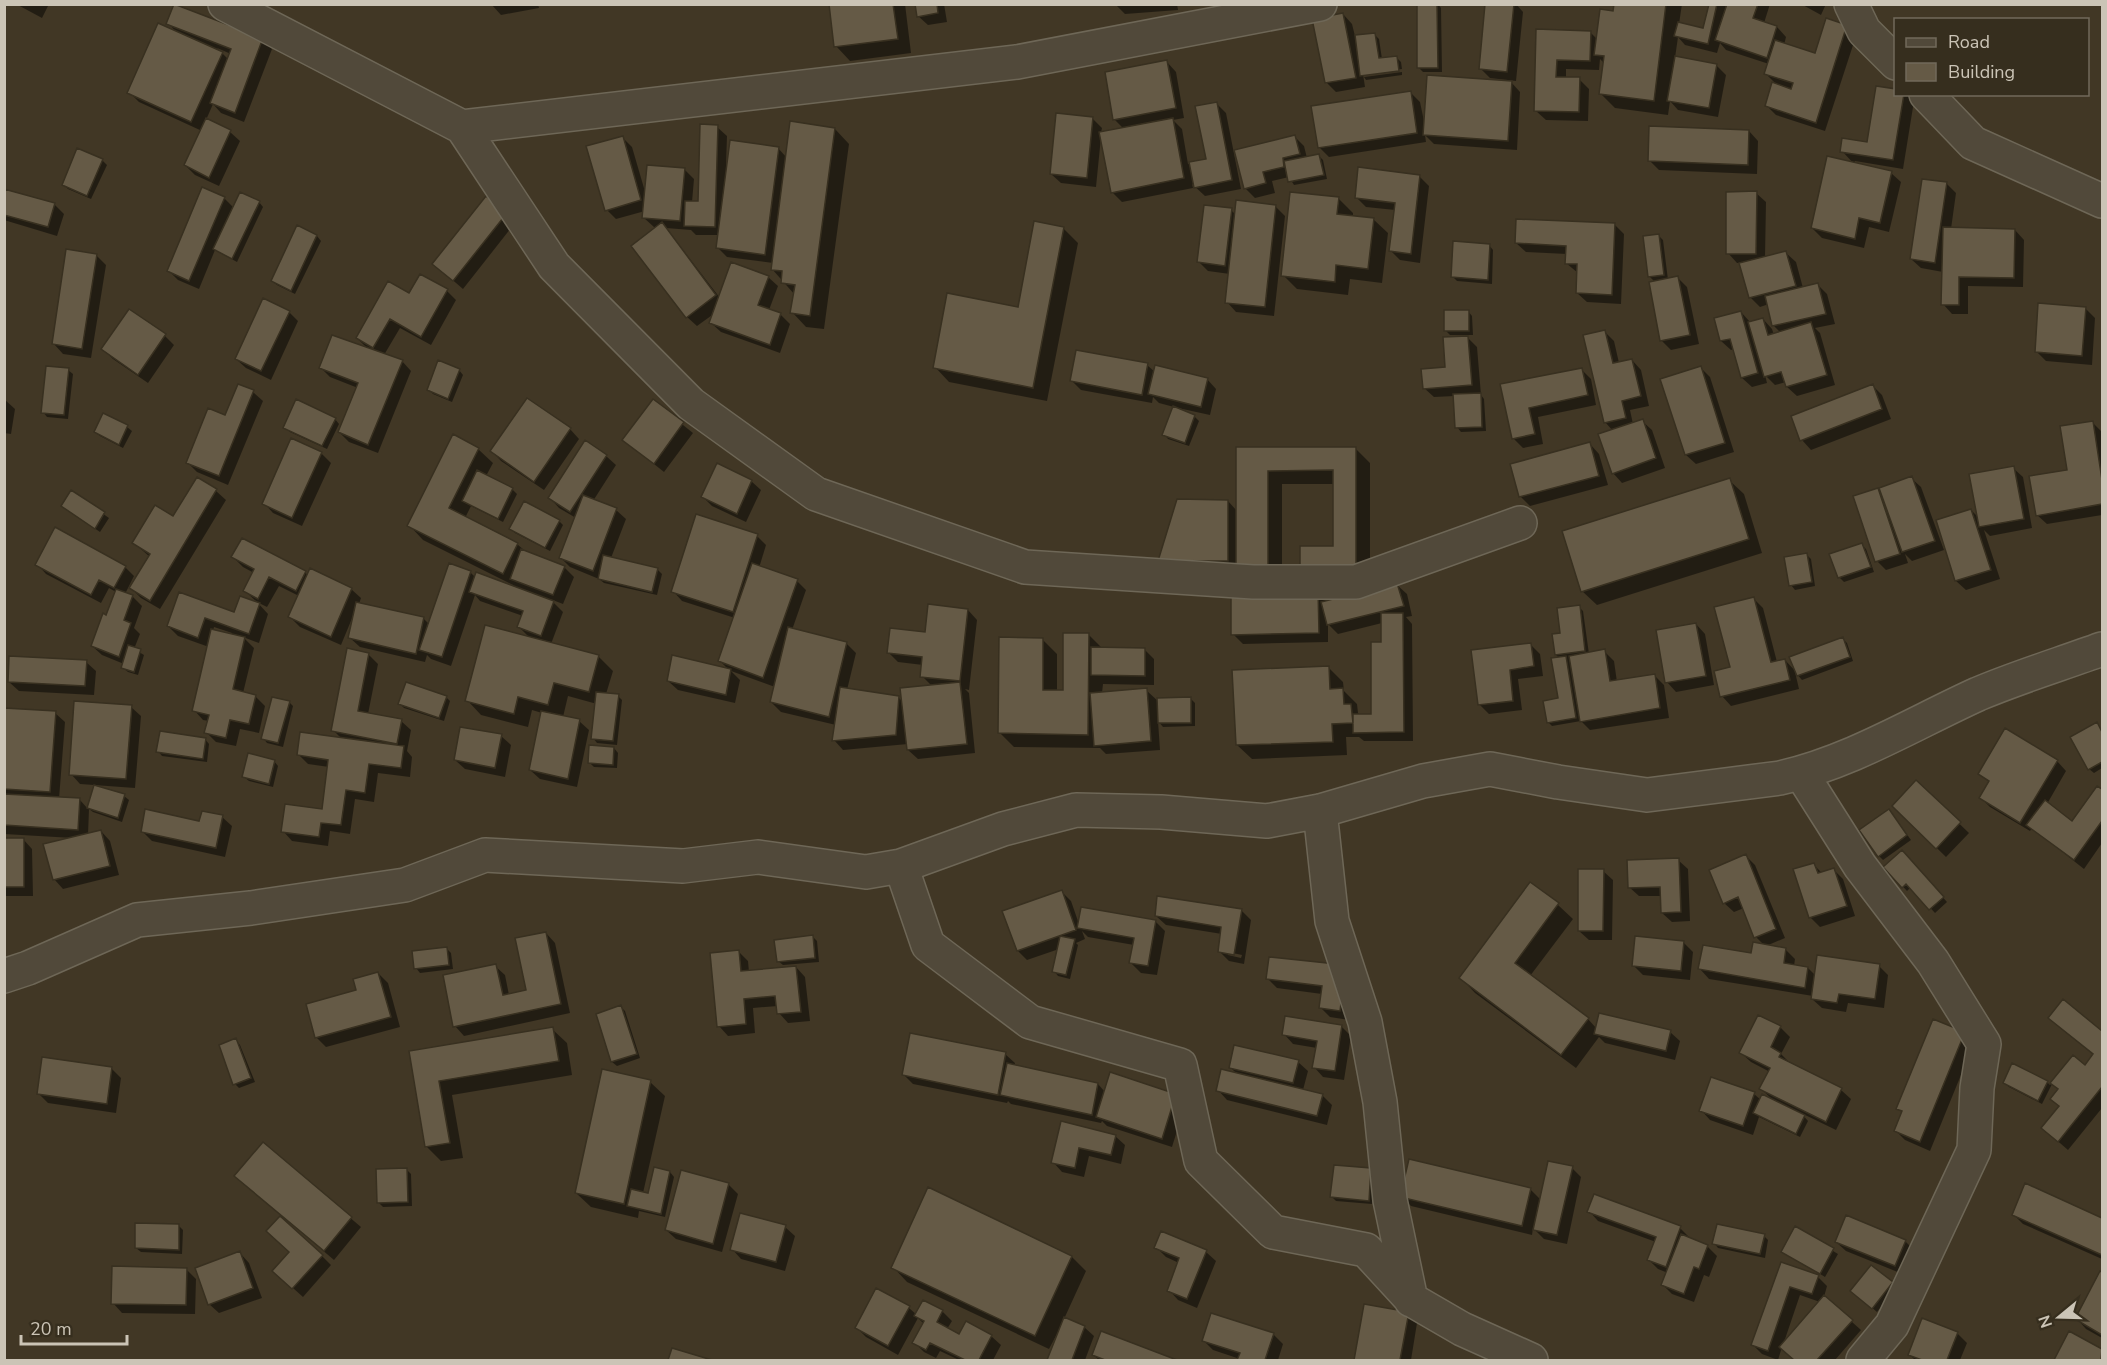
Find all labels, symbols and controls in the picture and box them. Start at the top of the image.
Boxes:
legend [1894,18,2089,96]
text: Road [1948,30,1990,54]
text: Building [1948,60,2015,84]
north arrow [2029,1287,2089,1347]
scale bar [21,1308,128,1346]
text: N [2033,1312,2058,1331]
text: 20 m [30,1317,72,1341]

